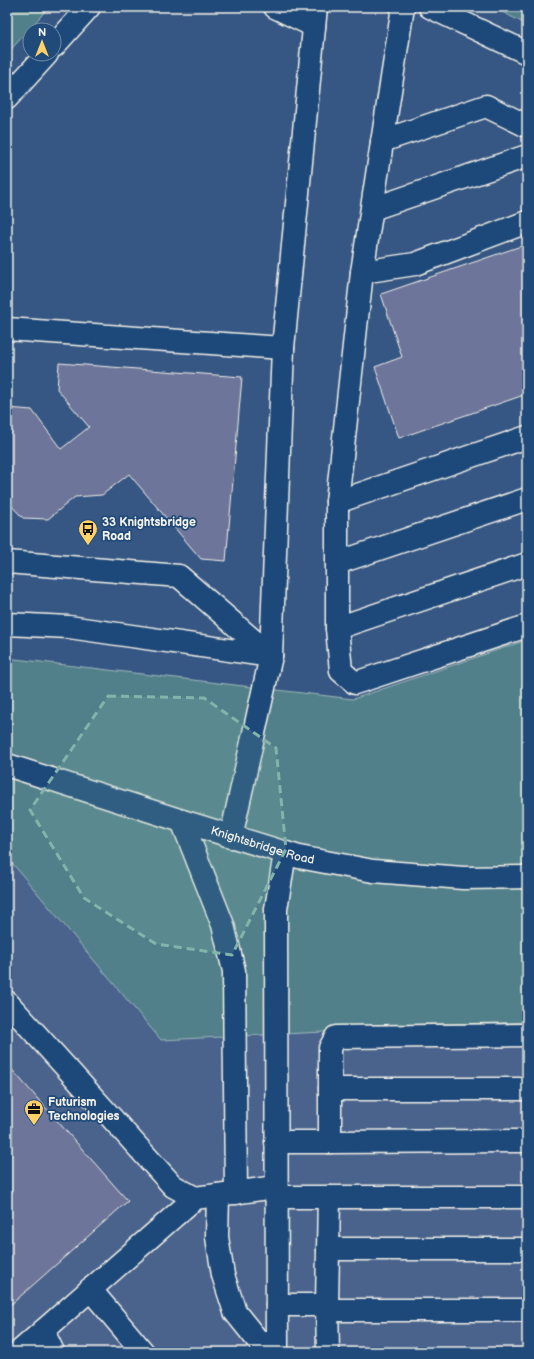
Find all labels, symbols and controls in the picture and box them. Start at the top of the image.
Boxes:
north arrow [22,22,62,62]
text: N [38,26,46,39]
place label: 33 Knightsbridge Road [102,515,196,544]
bus stop icon: 33 Knightsbridge Road [77,518,99,546]
street label: Knightsbridge Road [209,823,316,867]
place label: Futurism Technologies [48,1095,120,1124]
office icon: Futurism Technologies [23,1098,45,1126]

